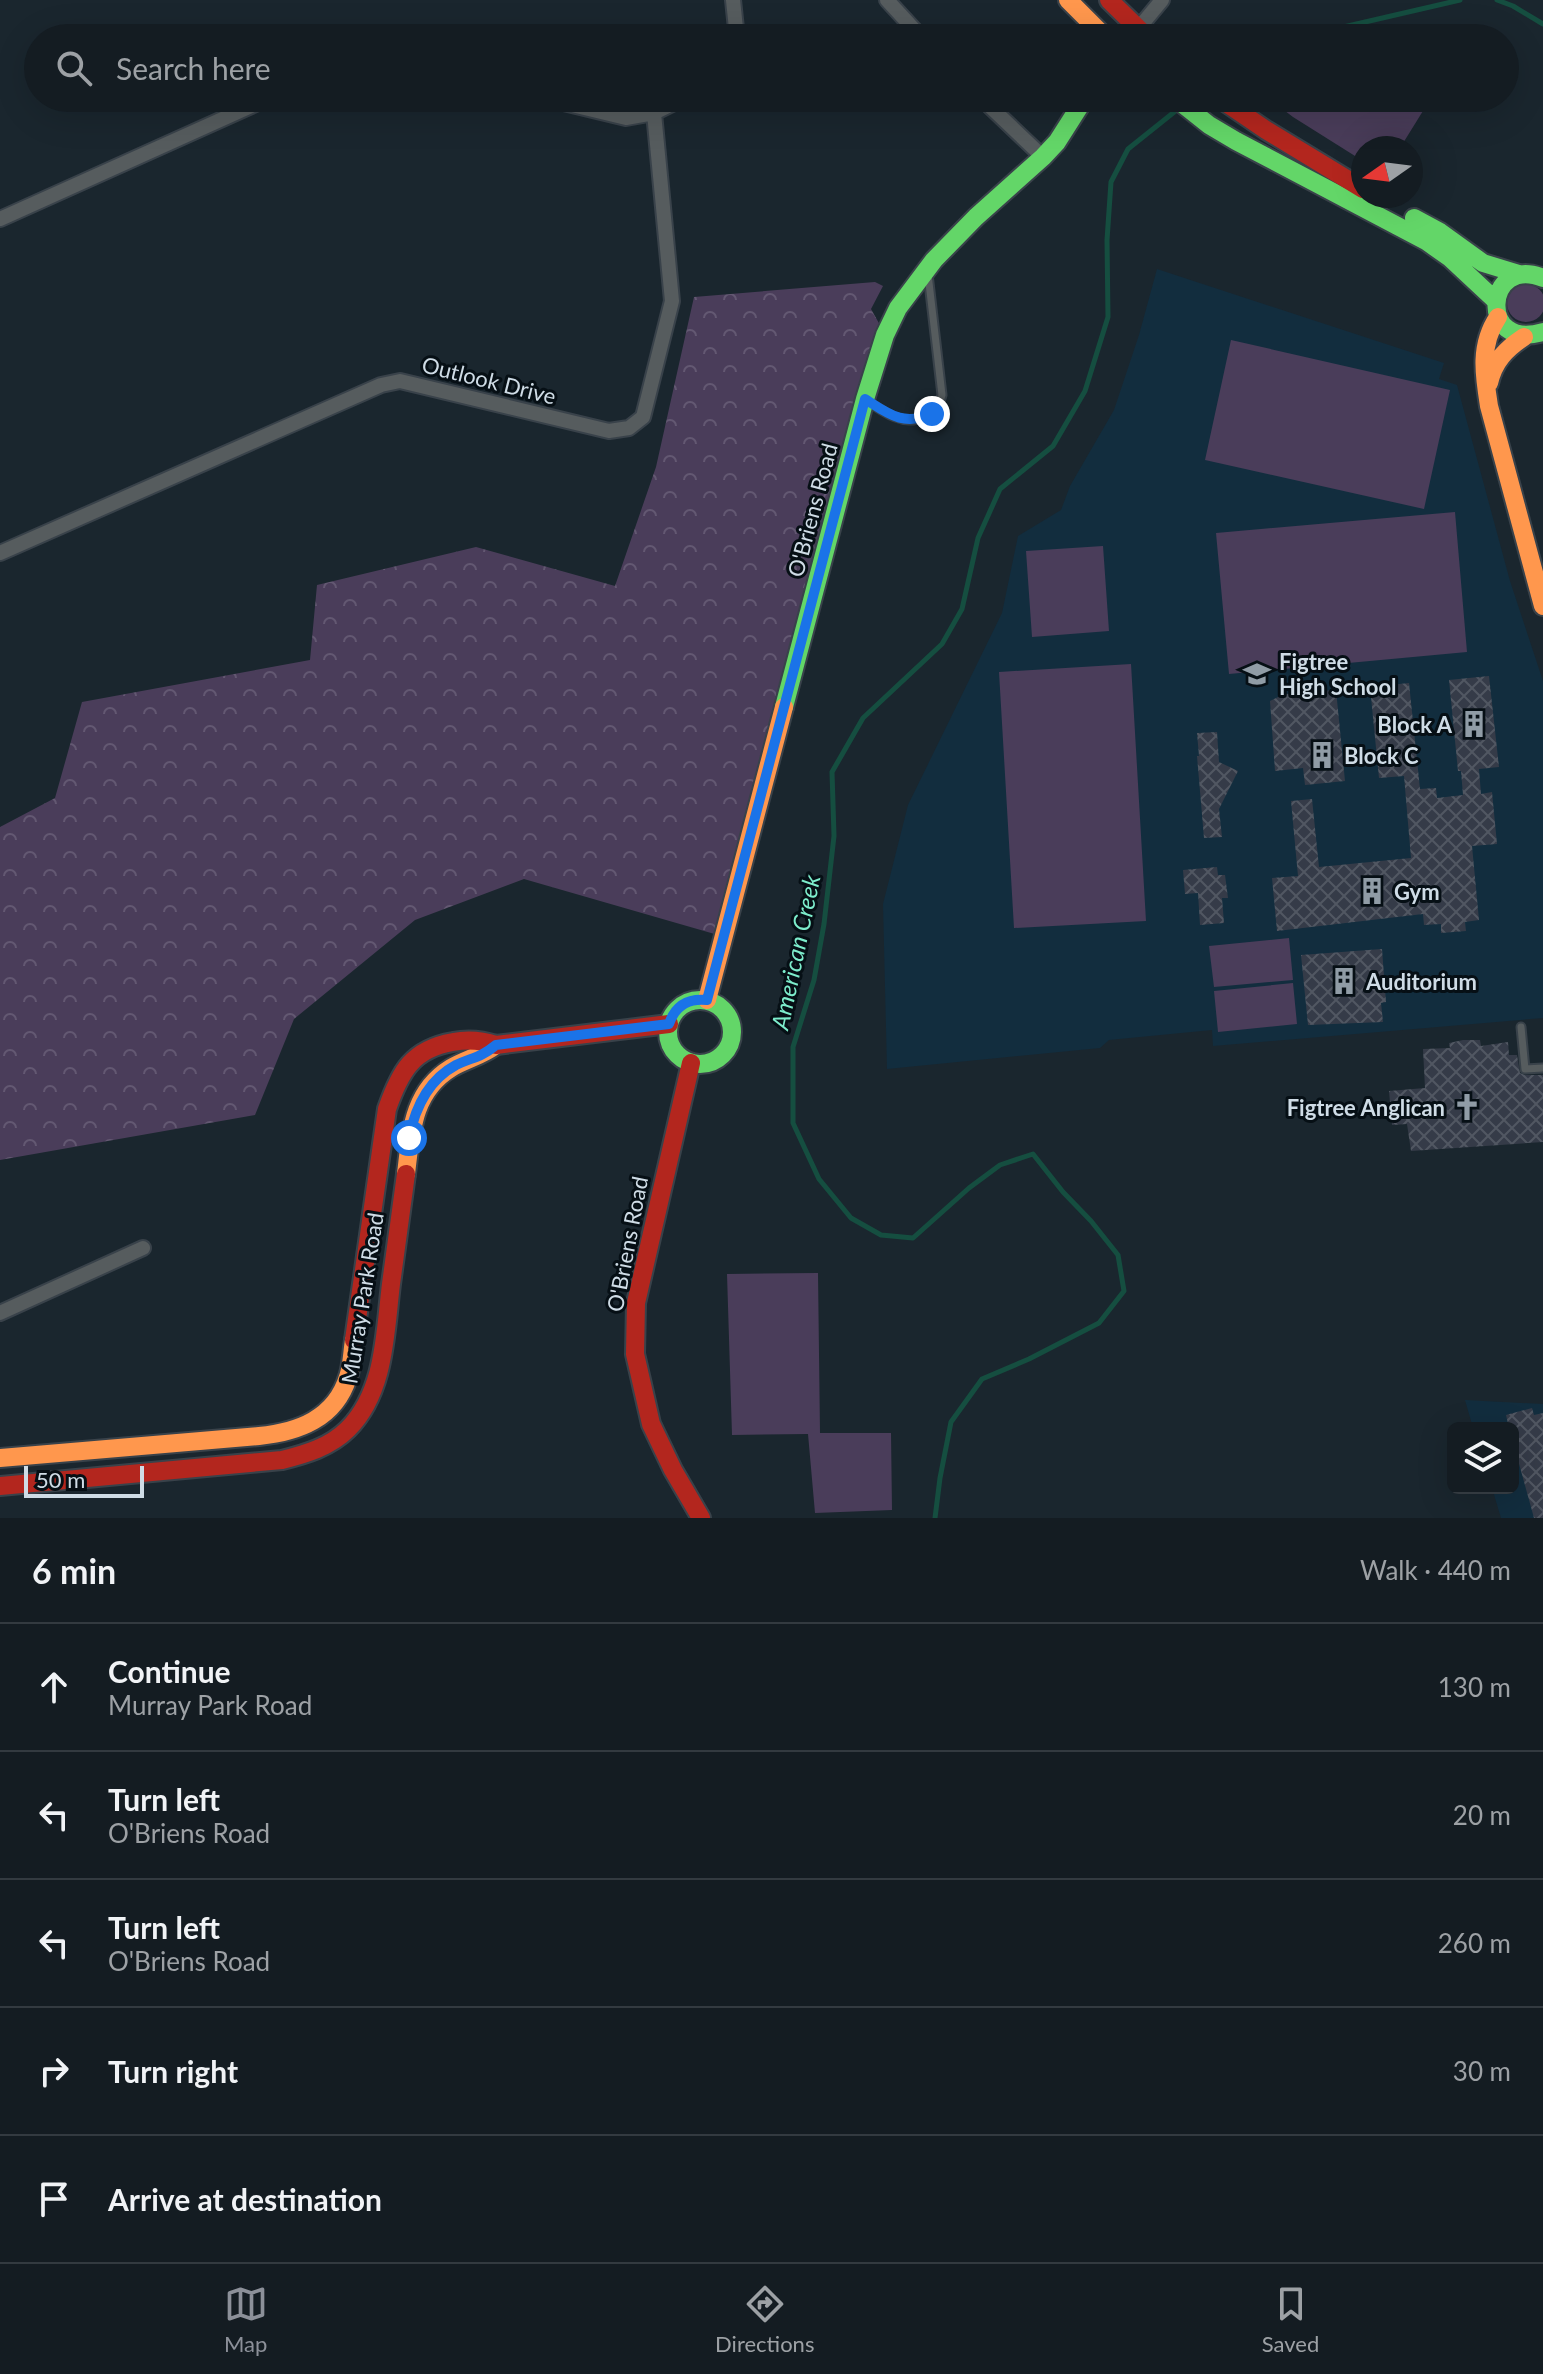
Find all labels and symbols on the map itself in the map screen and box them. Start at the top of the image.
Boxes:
north arrow [1351,136,1423,208]
street label: Outlook Drive [419,350,559,410]
route end [914,396,950,432]
street label: O'Briens Road [781,440,843,580]
place label: Figtree High School [1279,648,1397,700]
school or university icon: Figtree High School [1242,659,1272,689]
building icon: Block A [1459,709,1489,739]
place label: Block A [1377,711,1453,738]
building icon: Block C [1307,740,1337,770]
place label: Block C [1344,742,1419,769]
water label: American Creek [764,871,826,1033]
building icon: Gym [1357,876,1387,906]
place label: Gym [1394,878,1440,905]
building icon: Auditorium [1329,966,1359,996]
place label: Auditorium [1365,968,1477,995]
church icon: Figtree Anglican [1452,1092,1482,1122]
place label: Figtree Anglican [1287,1094,1445,1121]
route start [391,1120,427,1156]
street label: O'Briens Road [601,1174,653,1314]
street label: Murray Park Road [335,1211,389,1385]
scale bar [24,1462,144,1498]

